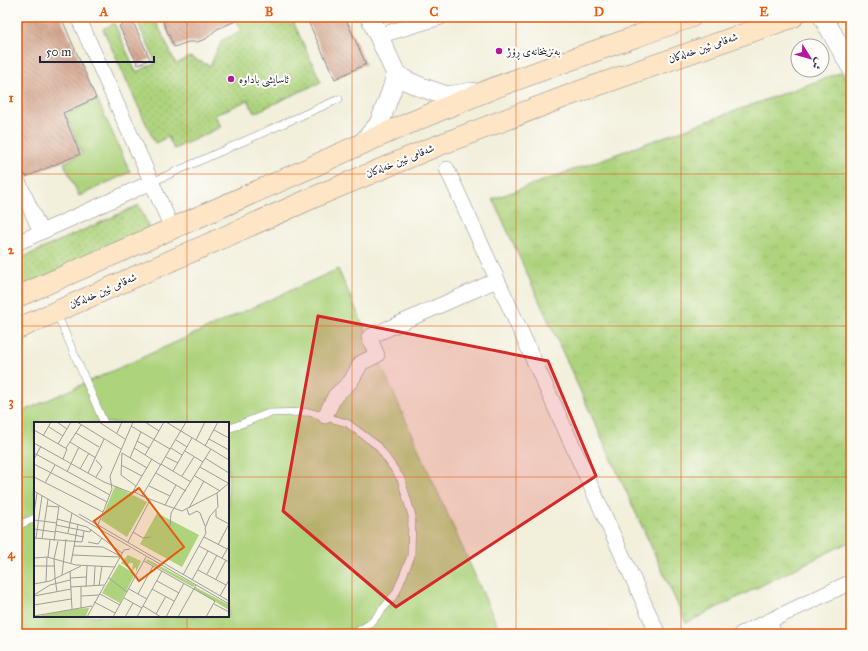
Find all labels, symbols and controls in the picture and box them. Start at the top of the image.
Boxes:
text: A [99,4,109,20]
text: B [265,4,274,20]
text: C [430,4,439,20]
text: D [594,4,604,20]
text: E [759,4,769,20]
street label: شەقامی ئیبن خەلەکان [666,30,740,66]
scale bar [40,38,154,64]
north arrow [790,38,830,78]
text: 50 m [46,45,71,59]
place label: بەنزینخانەی ڕۆژ [506,45,560,61]
marker: بەنزینخانەی ڕۆژ [494,46,504,56]
text: ش [809,55,826,72]
place label: ئاسايشى باداوه [239,73,290,87]
marker: ئاسايشى باداوه [226,74,236,84]
text: 1 [8,90,14,106]
street label: شەقامی ئیبن خەلەکان [364,141,436,181]
text: 2 [8,242,15,258]
street label: شەقامی ئیبن خەلەکان [67,270,139,312]
text: 3 [8,394,14,410]
inset map [34,422,229,617]
text: 4 [7,546,15,562]

